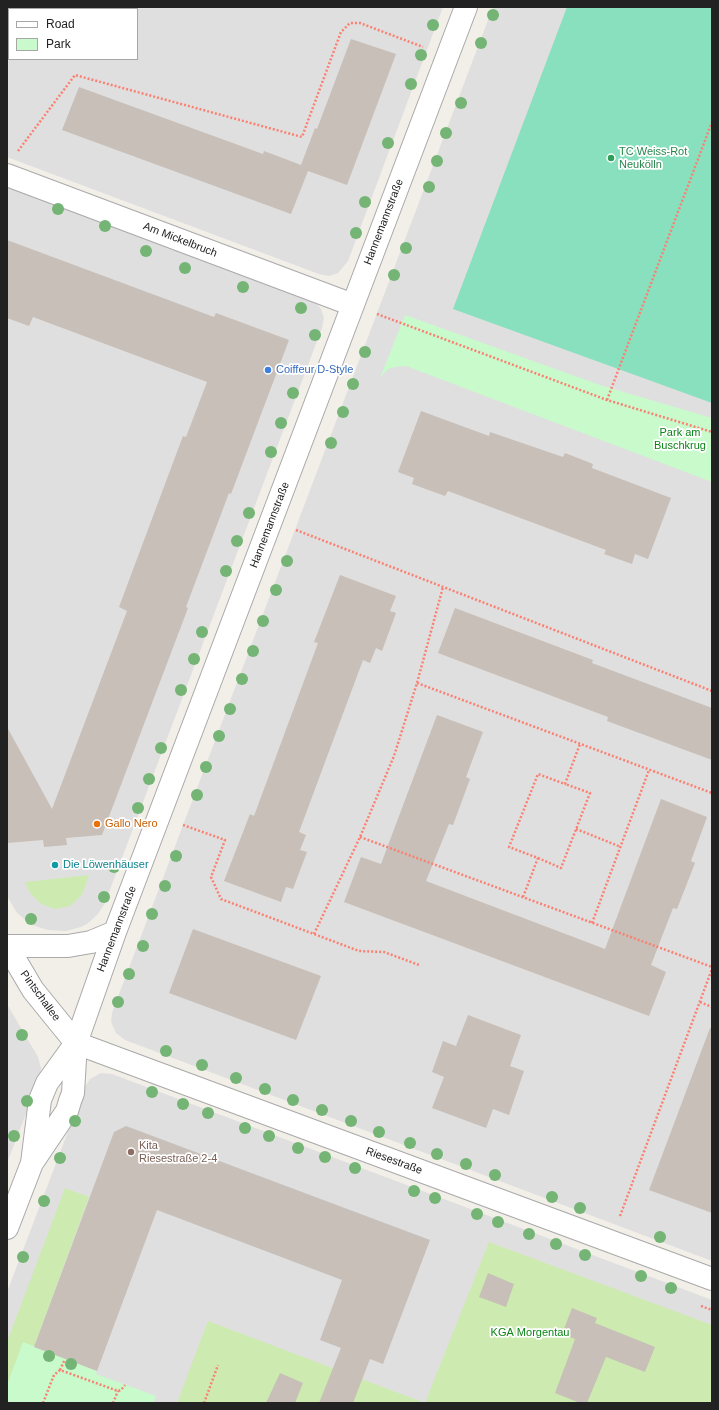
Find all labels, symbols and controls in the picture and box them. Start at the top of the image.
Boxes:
legend [8,8,138,60]
text: Road [46,17,75,31]
text: Park [46,37,71,51]
place label: TC Weiss-Rot Neukölln [619,145,687,171]
marker: TC Weiss-Rot Neukölln [606,153,616,163]
street label: Hannemannstraße [362,177,406,267]
street label: Am Mickelbruch [141,220,219,260]
place label: Coiffeur D-Style [276,363,353,377]
marker: Coiffeur D-Style [263,365,273,375]
park label: Park am Buschkrug [654,426,706,452]
street label: Hannemannstraße [248,480,292,570]
place label: Gallo Nero [105,817,158,831]
marker: Gallo Nero [92,819,102,829]
place label: Die Löwenhäuser [63,858,149,872]
marker: Die Löwenhäuser [50,860,60,870]
street label: Hannemannstraße [95,884,139,974]
street label: Pintschallee [17,968,63,1024]
place label: Kita Riesestraße 2-4 [139,1139,217,1165]
street label: Riesestraße [364,1145,424,1177]
marker: Kita Riesestraße 2-4 [126,1147,136,1157]
park label: KGA Morgentau [491,1326,569,1340]

